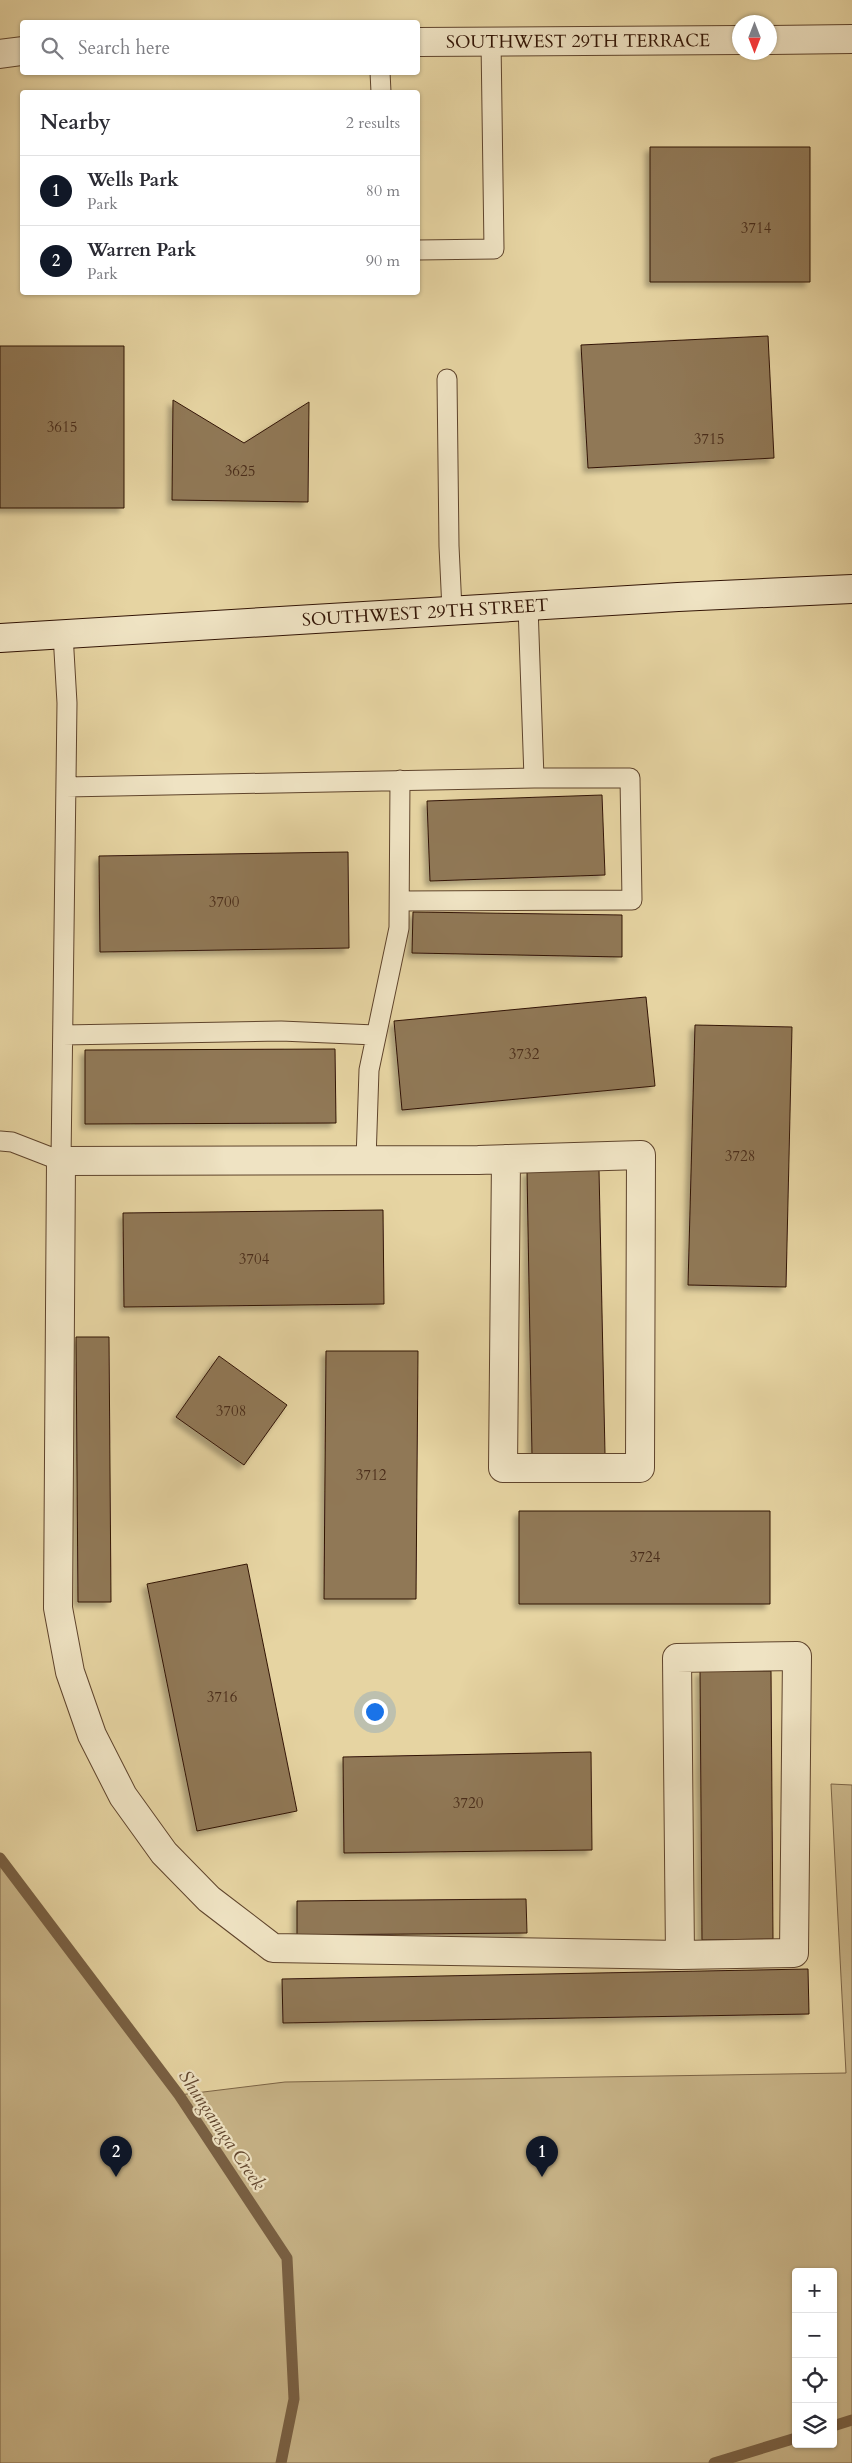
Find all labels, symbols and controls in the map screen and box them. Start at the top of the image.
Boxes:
north arrow [732,15,777,60]
search box [20,20,420,75]
street label: SOUTHWEST 29TH TERRACE [446,28,710,54]
icon: search [38,34,66,62]
text: Search here [78,35,170,61]
text: Nearby [40,108,111,137]
text: 2 results [346,112,400,134]
text: Wells Park [87,167,179,193]
text: 1 [52,180,60,202]
text: 80 m [366,180,400,202]
text: Park [87,193,118,215]
house number: 3714 [741,218,772,238]
text: Warren Park [87,237,196,263]
text: 2 [52,250,60,272]
text: 90 m [366,250,400,272]
text: Park [87,263,118,285]
house number: 3615 [47,417,77,437]
house number: 3715 [694,429,724,449]
house number: 3625 [225,461,255,481]
street label: SOUTHWEST 29TH STREET [301,592,549,632]
house number: 3700 [209,892,240,912]
house number: 3732 [509,1044,540,1064]
house number: 3728 [725,1146,755,1166]
house number: 3704 [239,1249,270,1269]
house number: 3708 [216,1401,246,1421]
house number: 3712 [356,1465,387,1485]
house number: 3724 [630,1547,661,1567]
house number: 3716 [207,1687,238,1707]
your location [362,1699,388,1725]
house number: 3720 [453,1793,484,1813]
water label: Shunganuga Creek [172,2065,272,2196]
pin: 2 [100,2136,132,2177]
pin: 1 [526,2136,558,2177]
map controls [792,2268,837,2448]
button: + [792,2268,837,2313]
button: − [792,2313,837,2358]
button: locate [792,2358,837,2403]
button: layers [792,2403,837,2448]

